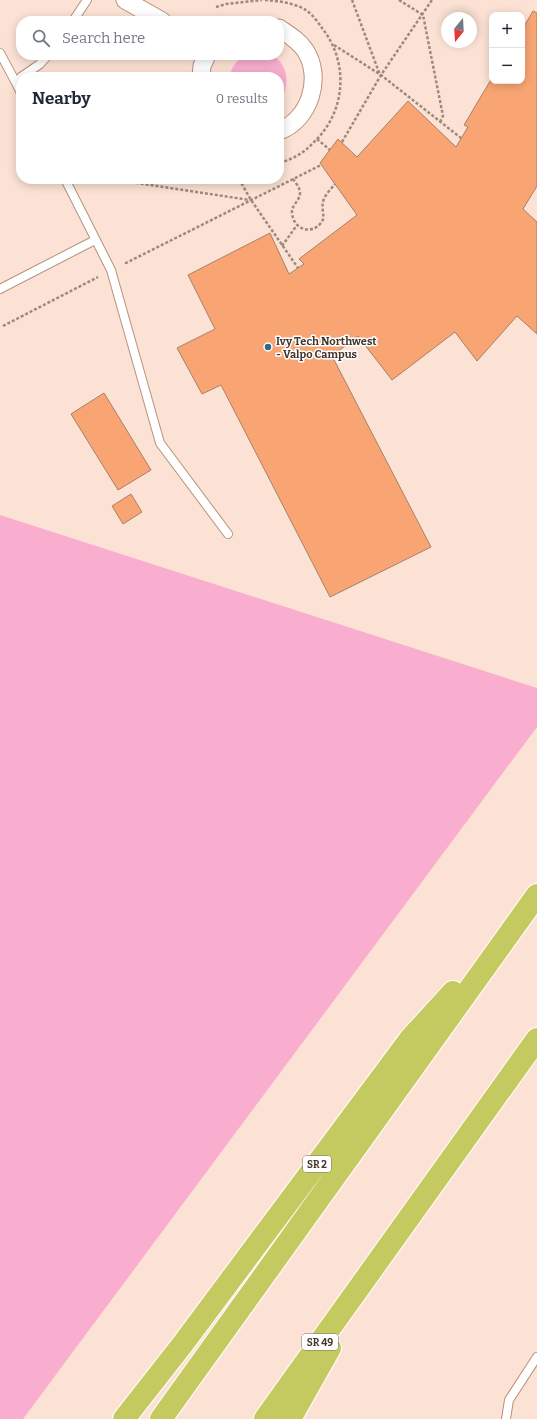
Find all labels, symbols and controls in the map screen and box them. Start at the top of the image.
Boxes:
north arrow [441,12,477,48]
map controls [489,12,525,84]
button: + [489,12,525,48]
search box [16,16,284,60]
icon: search [30,27,52,49]
text: Search here [62,29,145,47]
button: − [489,48,525,84]
text: Nearby [32,88,91,109]
text: 0 results [216,91,268,106]
place label: Ivy Tech Northwest - Valpo Campus [276,335,377,361]
marker: Ivy Tech Northwest - Valpo Campus [263,342,273,352]
road number: SR 2 [303,1156,331,1172]
road number: SR 49 [302,1334,338,1350]

